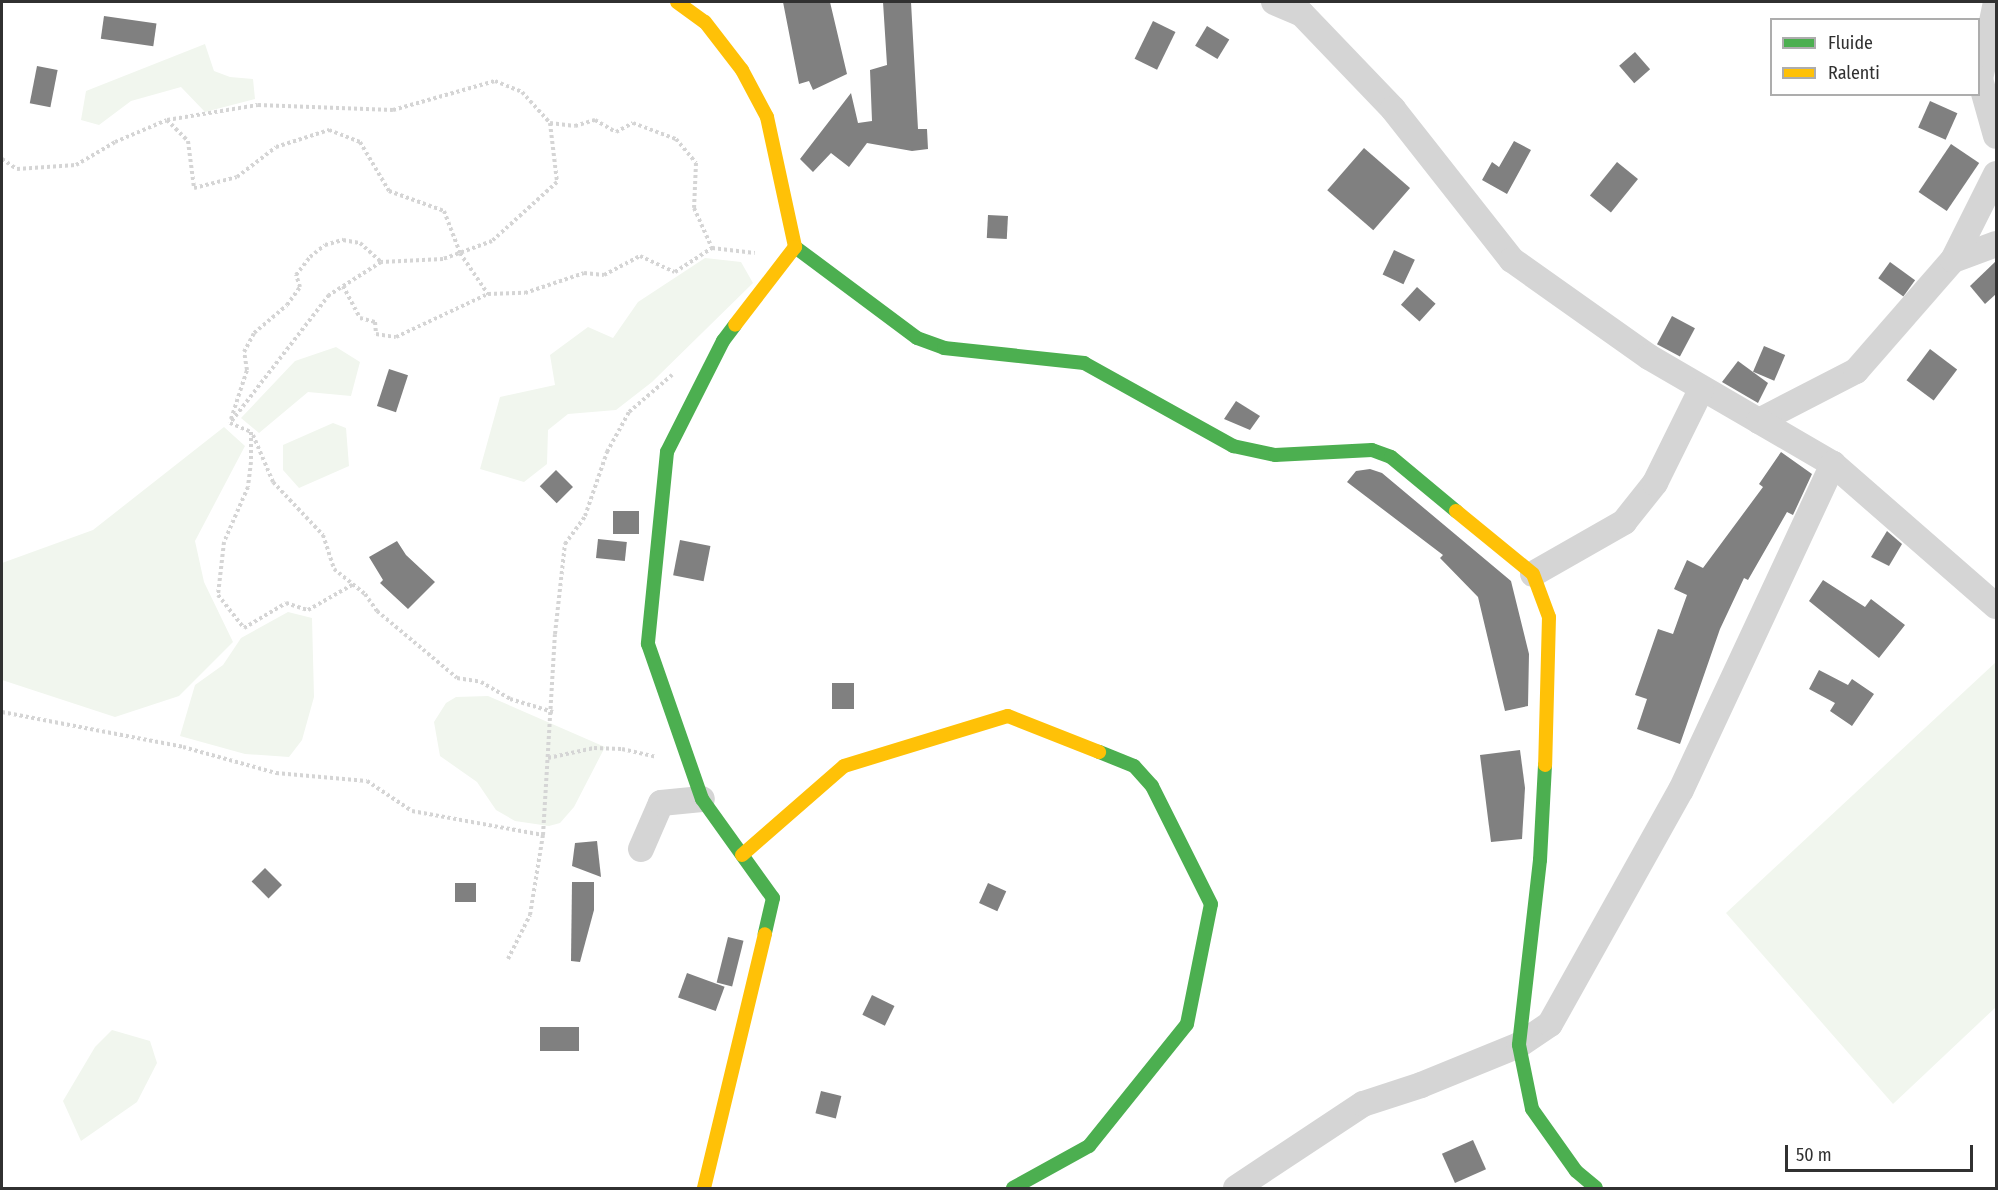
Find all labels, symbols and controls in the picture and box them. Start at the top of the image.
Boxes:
legend [1770,18,1980,96]
text: Fluide [1828,32,1873,54]
text: Ralenti [1828,62,1880,84]
scale bar [1788,1133,1976,1171]
text: 50 m [1796,1144,1832,1166]

